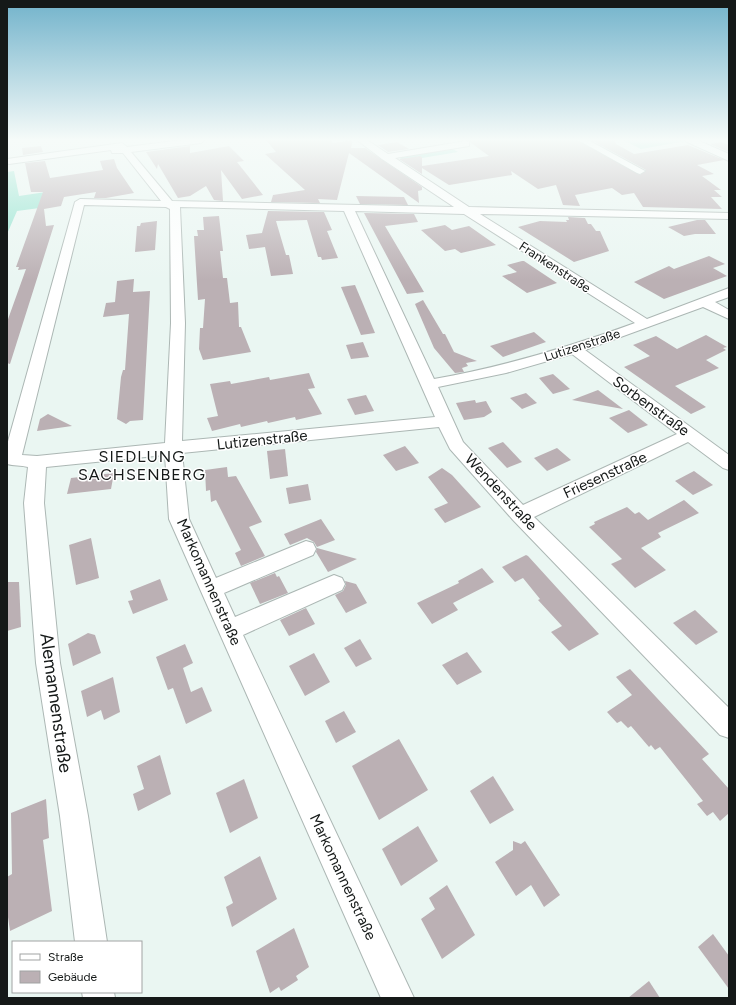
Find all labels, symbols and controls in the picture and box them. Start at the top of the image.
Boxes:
street label: Frankenstraße [516,238,594,296]
street label: Lutizenstraße [542,326,622,364]
street label: Sorbenstraße [609,372,693,440]
street label: Lutizenstraße [216,426,308,454]
district label: SIEDLUNG SACHSENBERG [78,447,206,484]
street label: Friesenstraße [560,448,650,502]
street label: Wendenstraße [461,450,541,534]
street label: Markomannenstraße [173,516,245,648]
street label: Alemannenstraße [35,632,77,774]
street label: Markomannenstraße [306,811,380,943]
legend [12,941,142,993]
text: Straße [48,950,84,964]
text: Gebäude [48,970,98,984]

